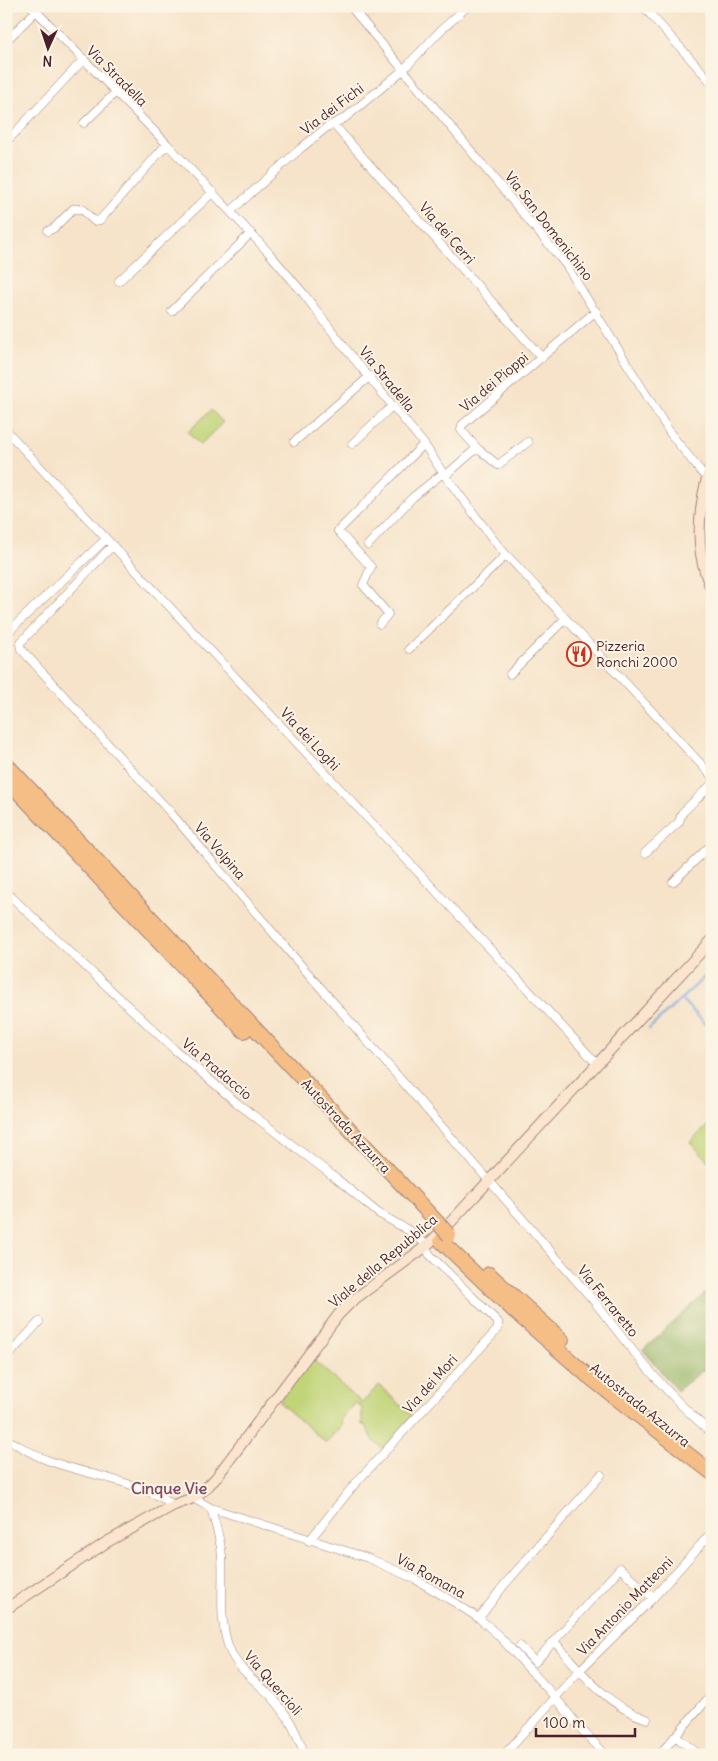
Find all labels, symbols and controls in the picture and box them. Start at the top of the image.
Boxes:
north arrow [22,22,72,72]
street label: Via Stradella [83,42,151,110]
text: N [42,52,53,70]
street label: Via dei Fichi [297,79,367,139]
street label: Via San Domenichino [501,168,597,284]
street label: Via dei Cerri [415,198,479,268]
street label: Via Stradella [355,343,419,415]
street label: Via dei Pioppi [456,348,532,416]
place label: Pizzeria Ronchi 2000 [596,637,678,671]
restaurant icon: Pizzeria Ronchi 2000 [566,641,592,667]
street label: Via dei Loghi [276,704,344,774]
street label: Via Volpina [190,819,250,883]
street label: Via Pradaccio [178,1034,256,1104]
street label: Autostrada Azzurra [297,1075,395,1177]
street label: Viale della Repubblica [325,1210,441,1312]
street label: Via Ferraretto [574,1261,643,1341]
street label: Via dei Mori [399,1351,461,1417]
street label: Autostrada Azzurra [586,1359,694,1451]
district label: Cinque Vie [131,1478,207,1499]
street label: Via Romana [393,1550,469,1602]
street label: Via Antonio Matteoni [573,1553,677,1659]
street label: Via Quercioli [240,1647,306,1719]
scale bar [536,1706,634,1738]
text: 100 m [543,1713,585,1732]

